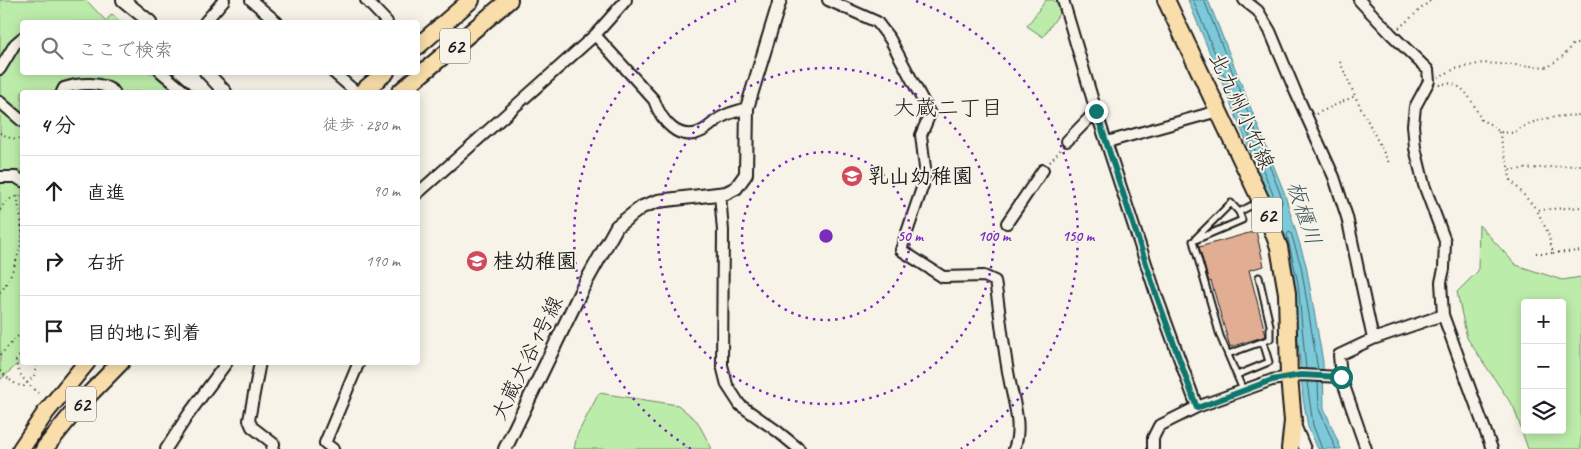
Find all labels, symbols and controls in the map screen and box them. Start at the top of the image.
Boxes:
search box [20,20,420,75]
road number: 62 [440,28,470,64]
icon: search [38,34,66,62]
text: ここで検索 [78,38,173,62]
street label: 北九州小竹線 [1204,48,1280,174]
district label: 大蔵二丁目 [893,94,1003,122]
route end [1085,100,1108,123]
text: 4 分 [40,112,76,138]
text: 徒歩 · 280 m [323,115,400,135]
place label: 乳山幼稚園 [868,163,973,189]
school or university icon: 乳山幼稚園 [840,164,864,188]
icon: ahead [40,177,68,205]
water label: 板櫃川 [1280,177,1328,249]
text: 直進 [87,181,125,205]
text: 90 m [373,181,400,201]
road number: 62 [1252,198,1282,232]
centre of rings [817,227,835,245]
text: 50 m [897,227,924,246]
text: 100 m [978,227,1012,246]
text: 150 m [1062,227,1096,246]
icon: right [40,247,68,275]
place label: 桂幼稚園 [493,248,577,274]
school or university icon: 桂幼稚園 [465,249,489,273]
text: 右折 [87,251,125,275]
text: 190 m [366,251,400,271]
street label: 大蔵大谷1号線 [486,291,568,425]
map controls [1521,299,1566,434]
button: + [1521,299,1566,344]
icon: arrive [40,317,68,345]
text: 目的地に到着 [87,321,201,345]
button: − [1521,344,1566,389]
route start [1330,366,1353,389]
road number: 62 [66,386,96,422]
button: layers [1521,389,1566,434]

